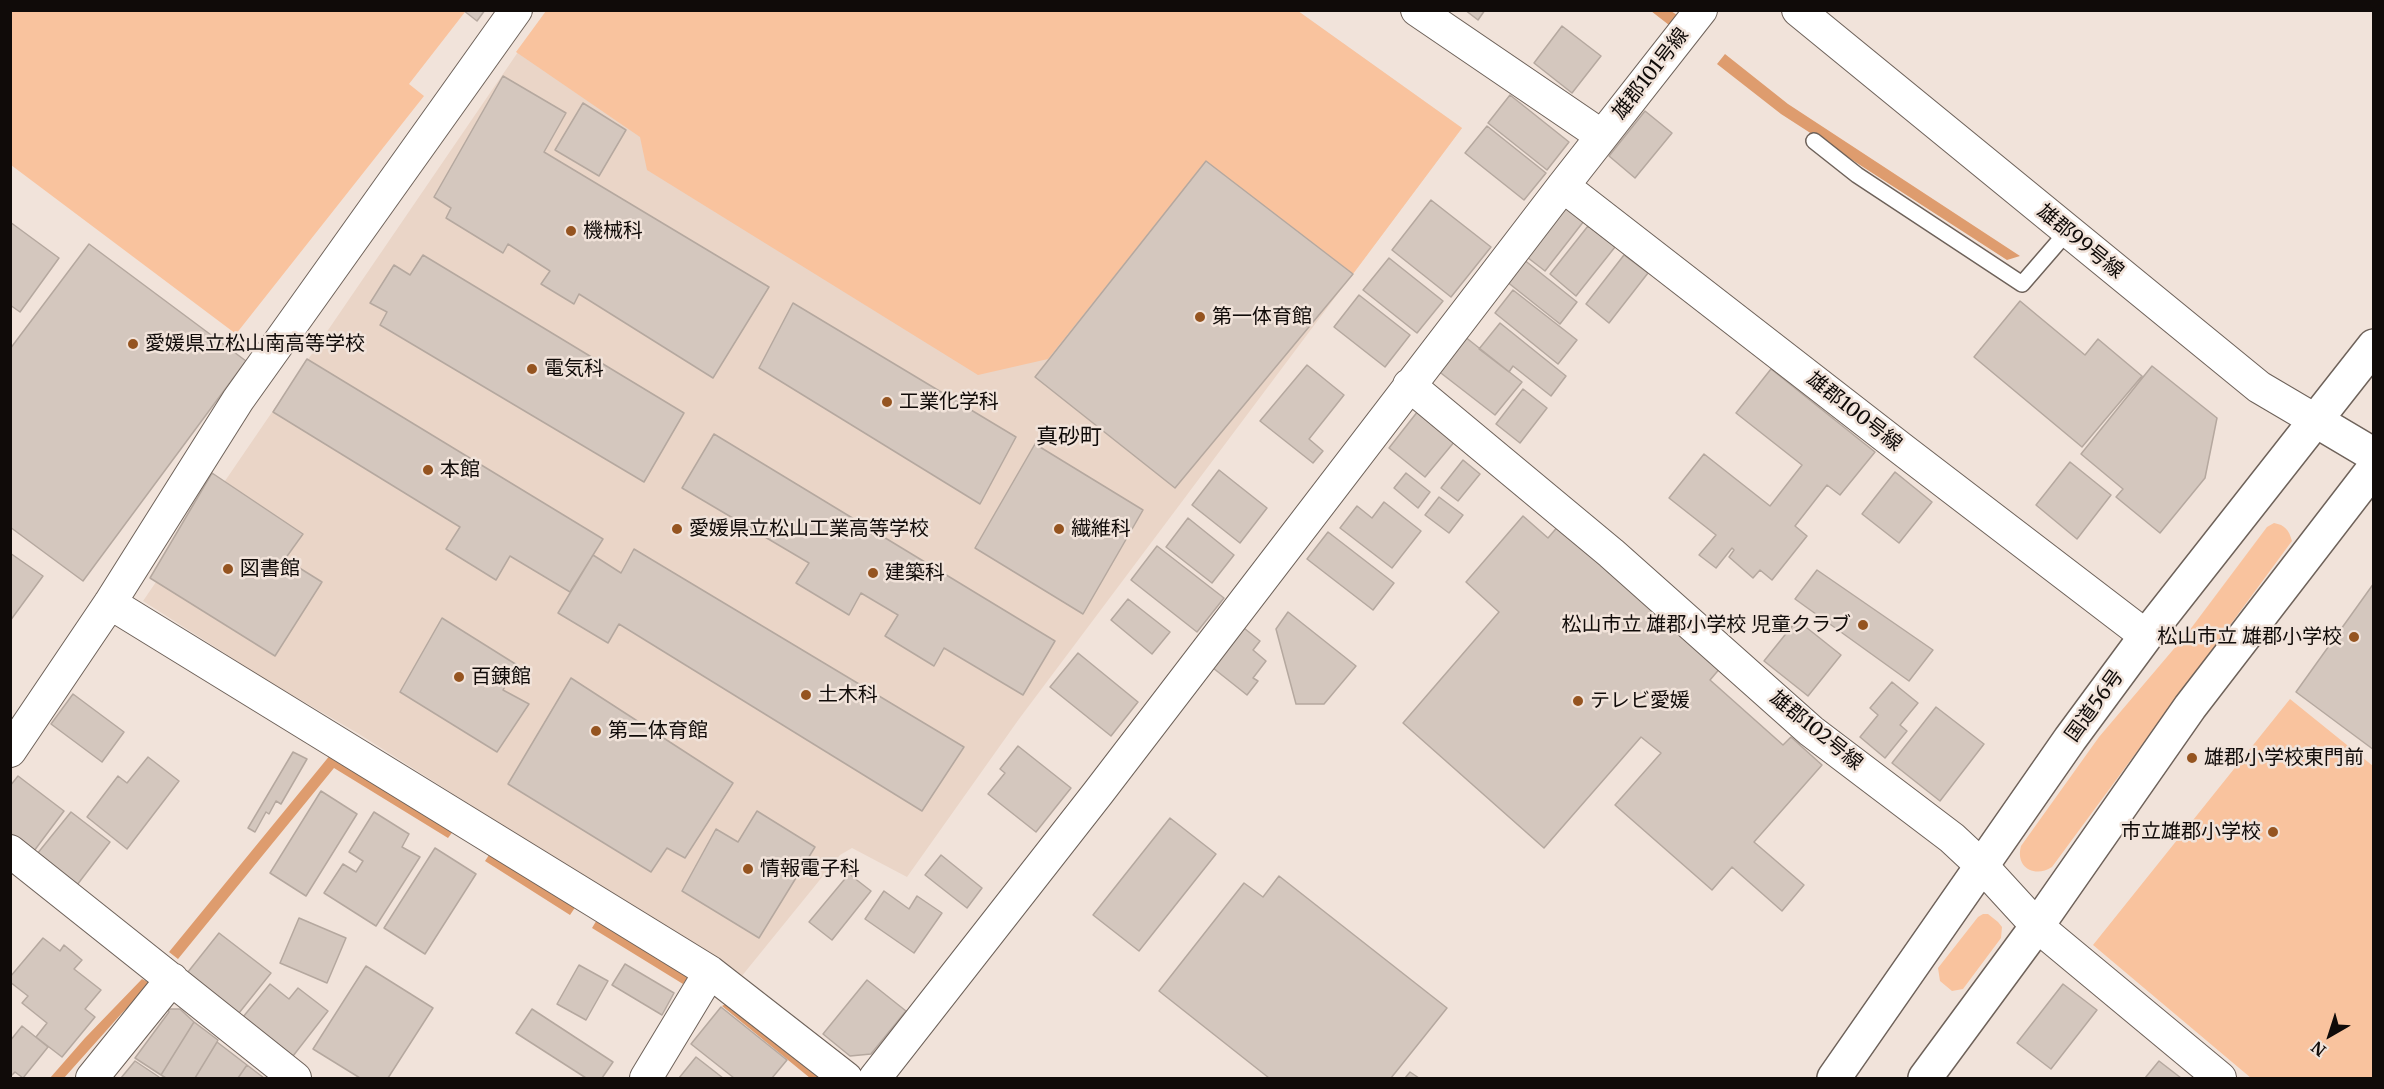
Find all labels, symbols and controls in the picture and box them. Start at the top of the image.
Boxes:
street label: 雄郡101号線 [1608,24,1694,124]
street label: 雄郡99号線 [2032,200,2128,284]
place label: 機械科 [583,219,643,243]
marker: 機械科 [564,224,578,238]
place label: 第一体育館 [1212,305,1312,329]
marker: 第一体育館 [1193,310,1207,324]
place label: 愛媛県立松山南高等学校 [145,332,365,356]
marker: 愛媛県立松山南高等学校 [126,337,140,351]
place label: 電気科 [544,357,604,381]
marker: 電気科 [525,362,539,376]
street label: 雄郡100号線 [1802,367,1906,457]
place label: 工業化学科 [899,390,999,414]
marker: 工業化学科 [880,395,894,409]
district label: 真砂町 [1036,425,1102,451]
place label: 本館 [440,458,480,482]
marker: 本館 [421,463,435,477]
place label: 愛媛県立松山工業高等学校 [689,517,929,541]
place label: 繊維科 [1071,517,1131,541]
marker: 愛媛県立松山工業高等学校 [670,522,684,536]
marker: 繊維科 [1052,522,1066,536]
place label: 図書館 [240,557,300,581]
place label: 建築科 [885,561,945,585]
marker: 図書館 [221,562,235,576]
marker: 建築科 [866,566,880,580]
place label: 松山市立 雄郡小学校 児童クラブ [1562,613,1851,637]
marker: 松山市立 雄郡小学校 児童クラブ [1856,618,1870,632]
place label: 松山市立 雄郡小学校 [2157,625,2342,649]
marker: 松山市立 雄郡小学校 [2347,630,2361,644]
place label: 百錬館 [471,665,531,689]
street label: 国道56号 [2061,665,2129,747]
marker: 百錬館 [452,670,466,684]
place label: 土木科 [818,683,878,707]
street label: 雄郡102号線 [1765,686,1867,776]
marker: 土木科 [799,688,813,702]
place label: テレビ愛媛 [1590,689,1690,713]
marker: テレビ愛媛 [1571,694,1585,708]
place label: 第二体育館 [608,719,708,743]
marker: 第二体育館 [589,724,603,738]
place label: 雄郡小学校東門前 [2204,746,2364,770]
marker: 雄郡小学校東門前 [2185,751,2199,765]
place label: 市立雄郡小学校 [2121,820,2261,844]
marker: 市立雄郡小学校 [2266,825,2280,839]
place label: 情報電子科 [760,857,860,881]
marker: 情報電子科 [741,862,755,876]
north arrow [2300,1005,2360,1065]
text: N [2307,1037,2330,1061]

